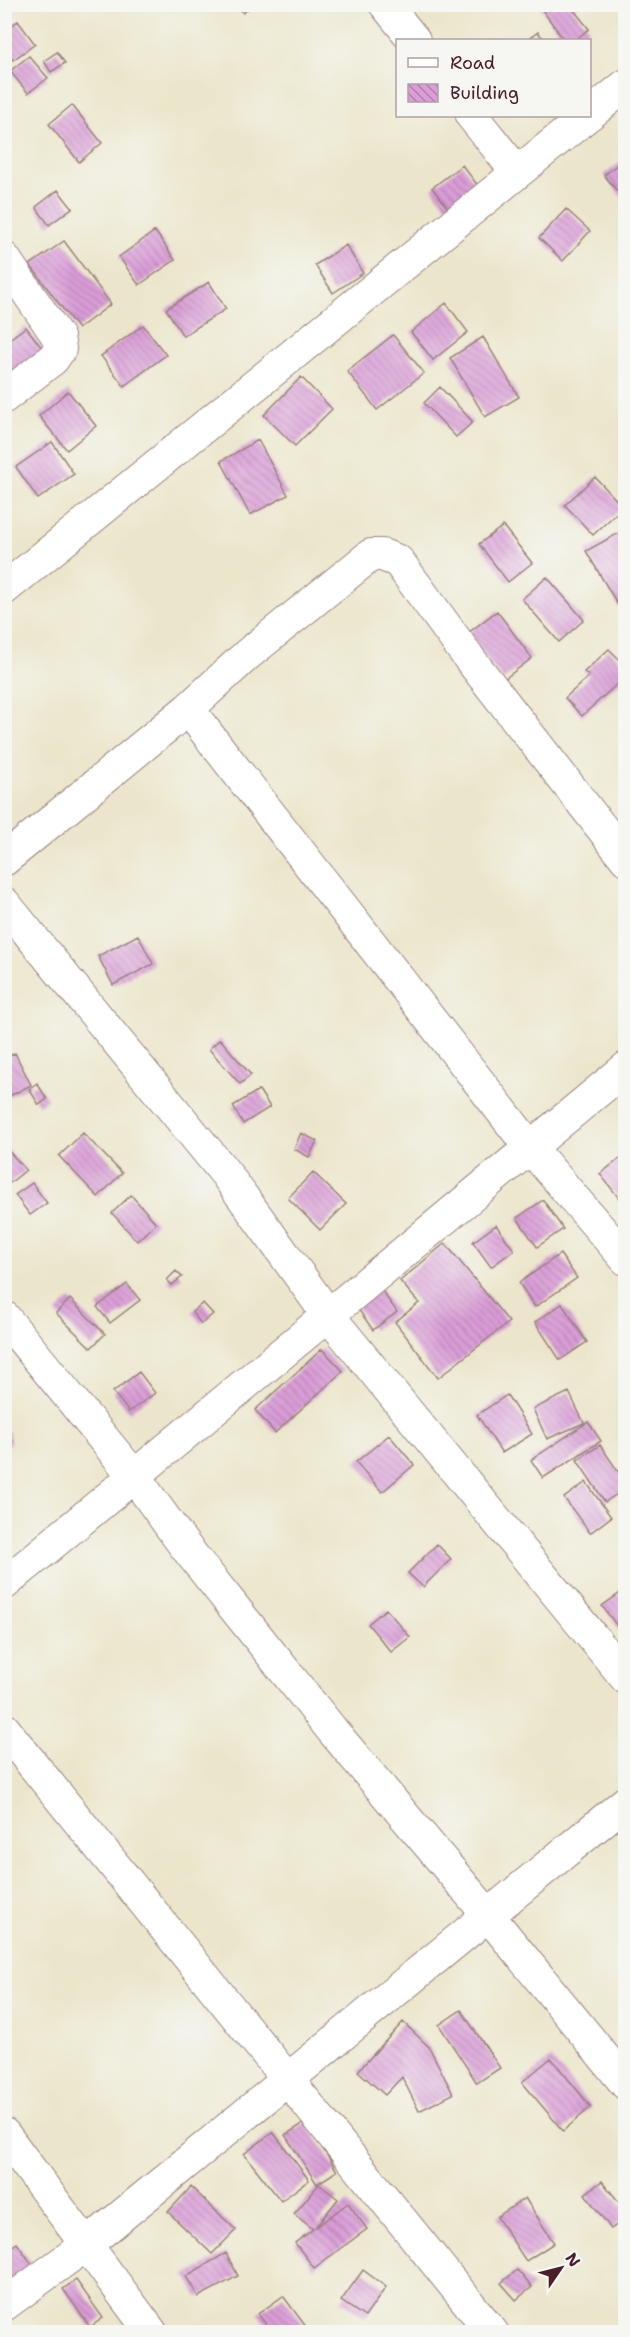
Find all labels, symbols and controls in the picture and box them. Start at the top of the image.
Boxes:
legend [396,39,591,117]
text: Road [450,51,495,75]
text: Building [450,81,519,105]
north arrow [531,2238,591,2298]
text: N [561,2248,585,2271]

